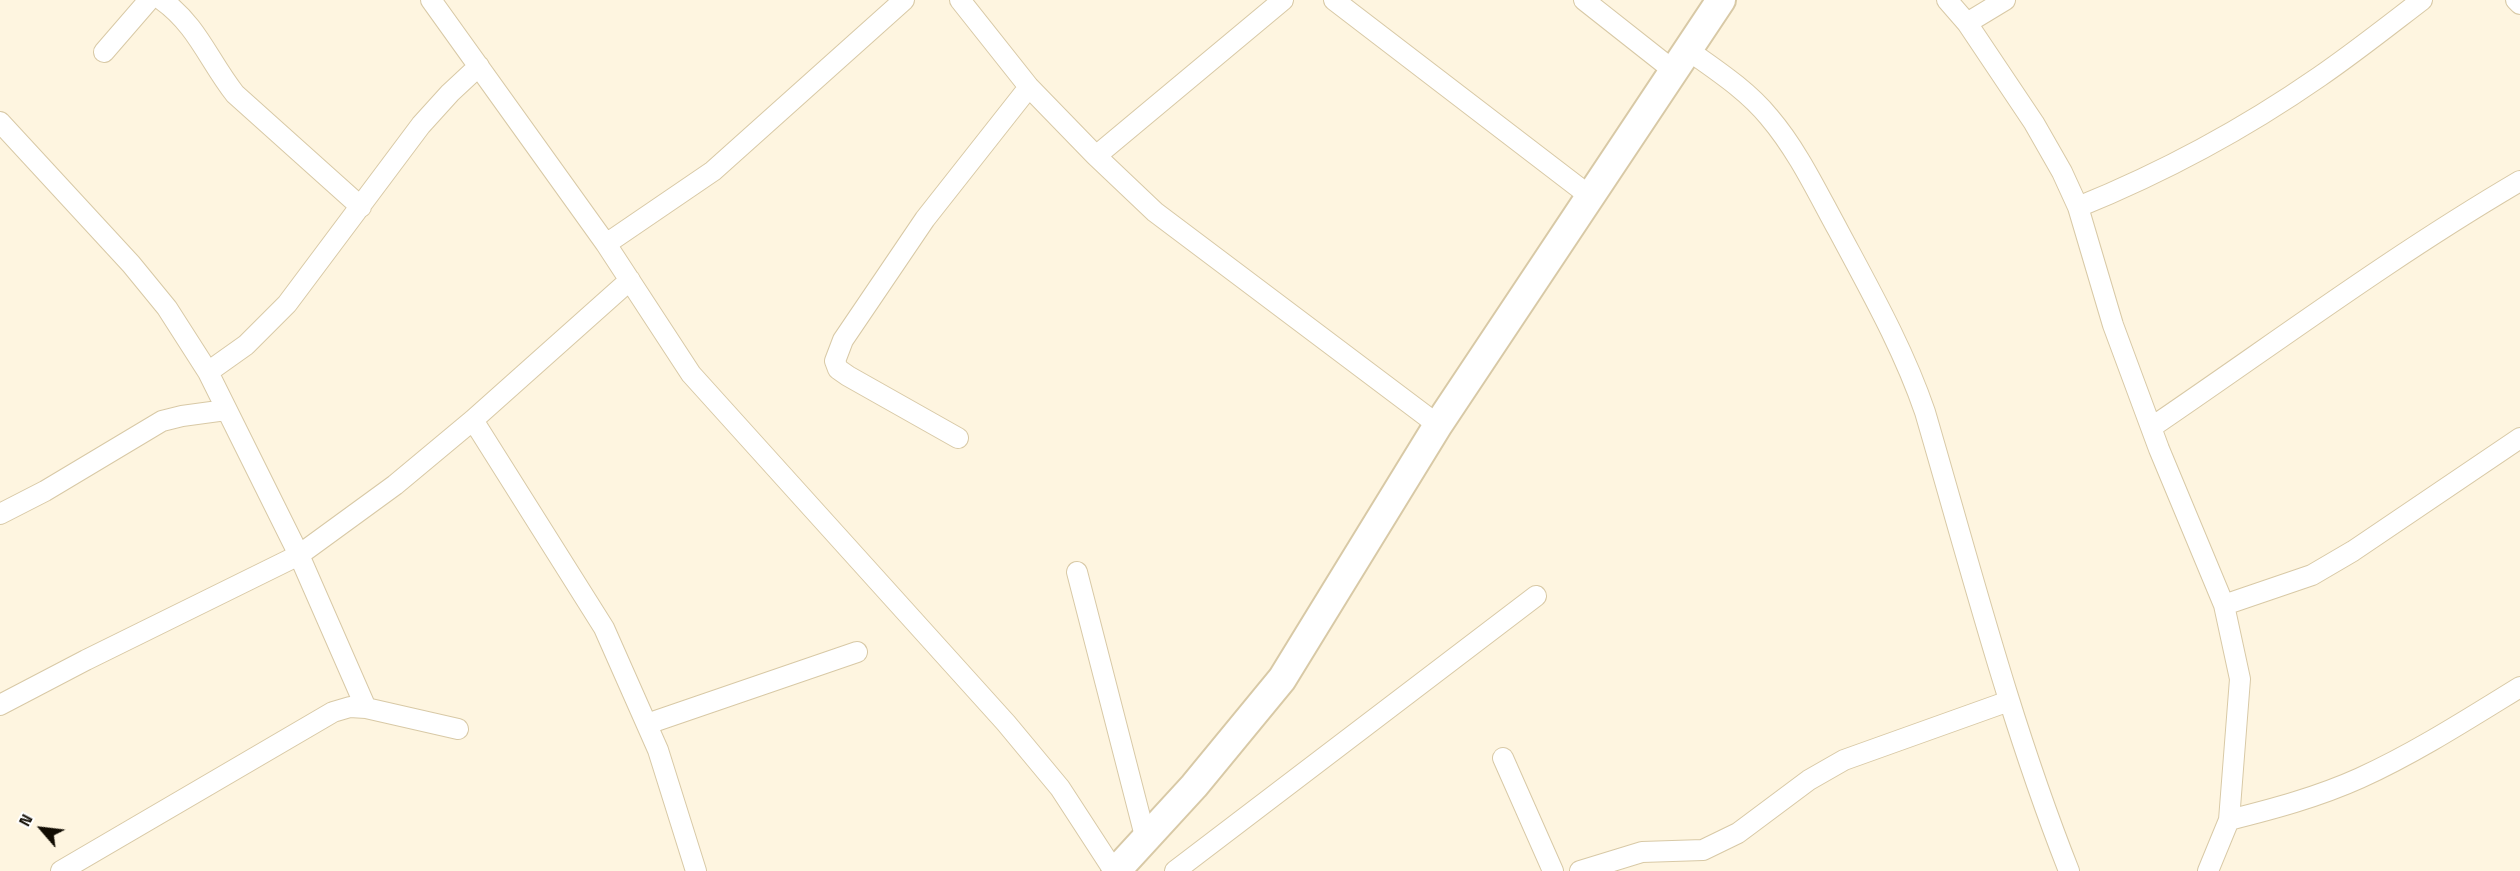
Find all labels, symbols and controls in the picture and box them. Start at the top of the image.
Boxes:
north arrow [12,799,72,859]
text: N [14,811,37,830]

